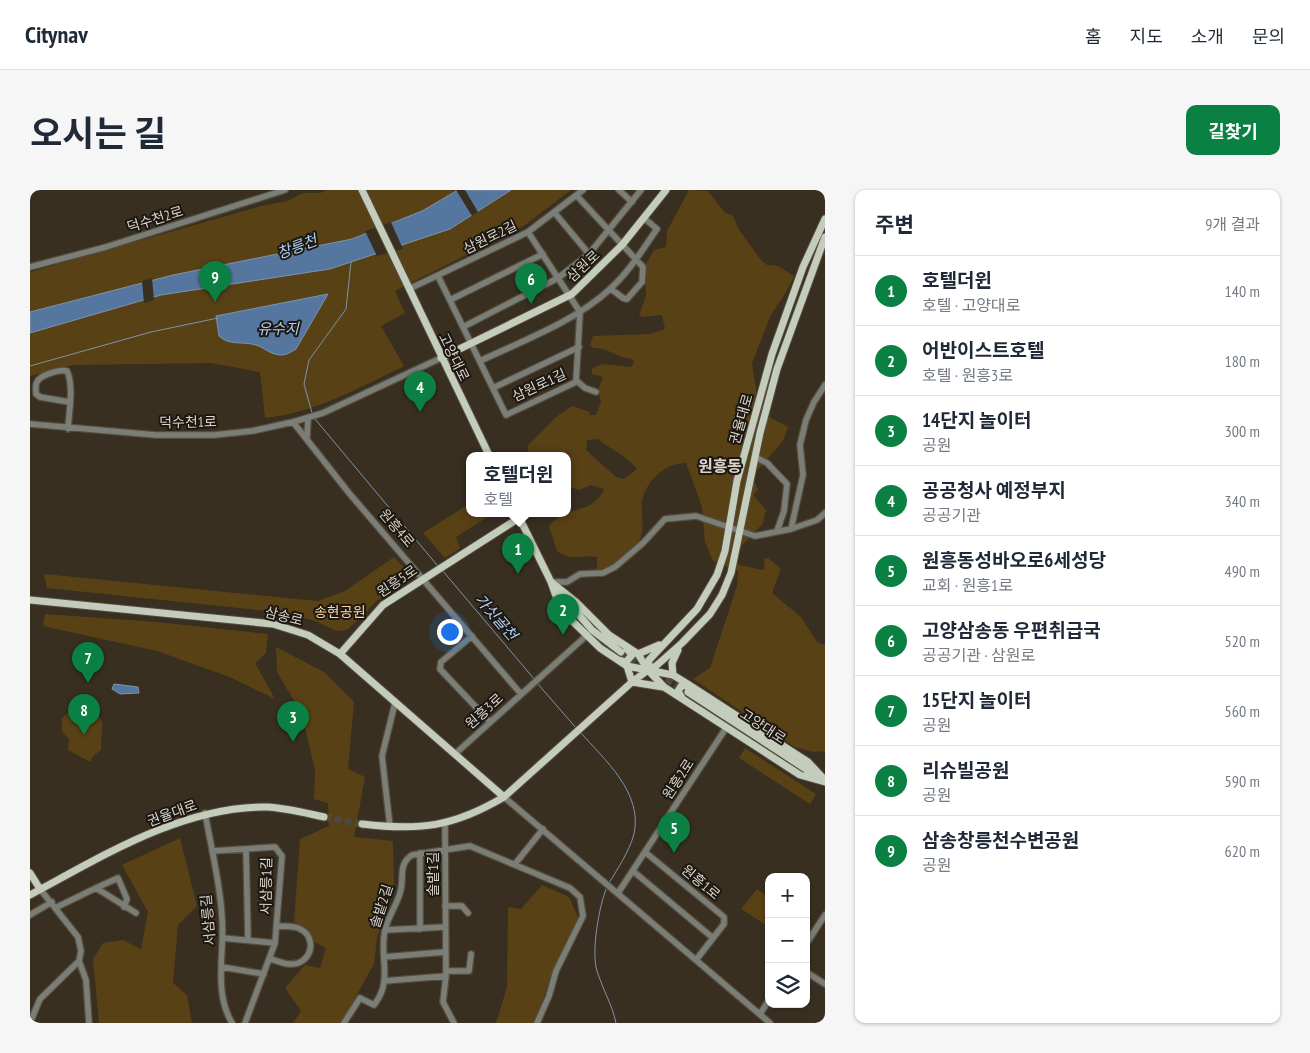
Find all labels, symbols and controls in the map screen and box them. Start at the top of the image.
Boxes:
text: Citynav [25,19,88,50]
text: 홈 [1085,25,1102,48]
text: 지도 [1130,25,1163,48]
text: 소개 [1191,25,1224,48]
text: 문의 [1252,25,1285,48]
button: 길찾기 [1186,105,1280,155]
text: 오시는 길 [30,110,166,156]
street label: 덕수천2로 [125,202,185,236]
text: 주변 [875,211,914,238]
text: 9개 결과 [1205,214,1260,234]
street label: 삼원로2길 [460,216,520,258]
water label: 창릉천 [274,229,322,263]
street label: 삼원로 [563,246,603,286]
pin: 9 [199,261,231,302]
pin: 6 [515,263,547,304]
text: 호텔더윈 [922,268,992,292]
text: 1 [887,281,895,301]
text: 140 m [1225,281,1260,301]
text: 호텔 · 고양대로 [922,295,1021,315]
water label: 유수지 [257,319,300,338]
street label: 고양대로 [435,330,473,384]
text: 어반이스트호텔 [922,338,1044,362]
text: 2 [887,351,895,371]
text: 180 m [1225,351,1260,371]
street label: 삼원로1길 [509,365,569,405]
text: 호텔 · 원흥3로 [922,365,1013,385]
pin: 4 [404,371,436,412]
street label: 권율대로 [725,392,757,446]
text: 14단지 놀이터 [922,408,1031,432]
street label: 덕수천1로 [159,412,217,432]
text: 3 [887,421,895,441]
text: 300 m [1225,421,1260,441]
text: 공원 [922,435,951,455]
popup [466,452,571,517]
district label: 원흥동 [698,456,742,476]
text: 호텔더윈 [484,462,553,486]
text: 공공청사 예정부지 [922,478,1066,502]
text: 호텔 [484,489,513,509]
text: 4 [887,491,895,511]
text: 340 m [1225,491,1260,511]
street label: 원흥4로 [375,505,419,551]
text: 공공기관 [922,505,981,525]
pin: 1 [502,533,534,574]
text: 원흥동성바오로6세성당 [922,548,1106,572]
street label: 원흥5로 [373,561,421,601]
text: 5 [887,561,895,581]
text: 490 m [1225,561,1260,581]
text: 교회 · 원흥1로 [922,575,1013,595]
water label: 가싯골천 [471,590,523,645]
pin: 2 [547,594,579,635]
street label: 삼송로 [263,603,305,629]
park label: 송현공원 [314,603,366,621]
text: 고양삼송동 우편취급국 [922,618,1101,642]
your location [437,619,463,645]
text: 6 [887,631,895,651]
text: 520 m [1225,631,1260,651]
pin: 7 [72,642,104,683]
text: 공공기관 · 삼원로 [922,645,1035,665]
text: 15단지 놀이터 [922,688,1031,712]
street label: 원흥3로 [461,689,507,733]
pin: 8 [68,694,100,735]
pin: 3 [277,701,309,742]
text: 7 [887,701,895,721]
text: 560 m [1225,701,1260,721]
street label: 고양대로 [736,704,790,748]
text: 공원 [922,715,951,735]
street label: 원흥2로 [658,755,698,803]
text: 리슈빌공원 [922,758,1009,782]
text: 8 [887,771,895,791]
text: 590 m [1225,771,1260,791]
text: 공원 [922,785,951,805]
street label: 권율대로 [145,796,199,830]
pin: 5 [658,812,690,853]
text: 삼송창릉천수변공원 [922,828,1079,852]
text: 9 [887,841,895,861]
text: 620 m [1225,841,1260,861]
street label: 솔밭1길 [424,852,442,896]
text: 공원 [922,855,951,875]
street label: 서삼릉1길 [256,857,276,915]
street label: 원흥1로 [678,861,724,903]
map controls [765,873,810,1008]
button: + [765,873,810,918]
street label: 솔밭2길 [365,882,397,930]
street label: 서삼릉길 [197,894,219,946]
button: − [765,918,810,963]
button: layers [765,963,810,1008]

